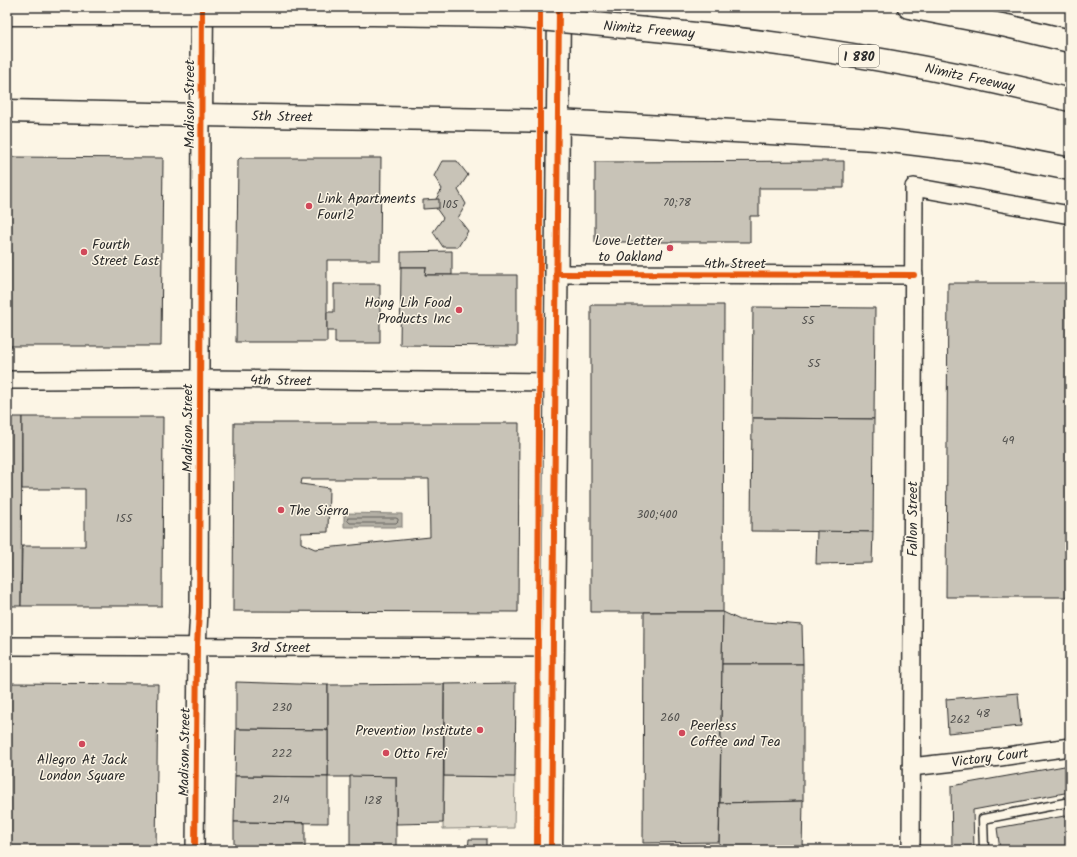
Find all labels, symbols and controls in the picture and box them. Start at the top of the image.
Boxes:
street label: Nimitz Freeway [602,15,696,45]
road number: I 880 [839,45,879,67]
street label: Nimitz Freeway [923,58,1017,98]
street label: Madison Street [179,59,201,148]
street label: 5th Street [251,105,314,129]
place label: Link Apartments Four12 [317,188,416,226]
house number: 70;78 [663,193,692,212]
house number: 105 [442,195,460,214]
marker: Link Apartments Four12 [304,201,314,211]
place label: Love Letter to Oakland [594,230,663,268]
place label: Fourth Street East [92,234,160,272]
marker: Love Letter to Oakland [665,243,675,253]
marker: Fourth Street East [79,247,89,257]
street label: 4th Street [704,253,766,275]
place label: Hong Lih Food Products Inc [364,292,452,330]
marker: Hong Lih Food Products Inc [454,305,464,315]
house number: 55 [802,311,816,330]
house number: 55 [808,354,822,373]
street label: 4th Street [250,369,313,393]
street label: Madison Street [177,383,199,472]
house number: 49 [1002,431,1014,450]
street label: Fallon Street [902,481,924,557]
place label: The Sierra [289,500,349,522]
marker: The Sierra [276,505,286,515]
house number: 300;400 [636,505,678,524]
house number: 155 [116,509,134,528]
street label: 3rd Street [250,637,311,659]
house number: 230 [272,698,292,717]
house number: 48 [976,704,991,723]
street label: Madison Street [173,707,197,797]
house number: 260 [660,708,680,727]
house number: 262 [950,710,970,729]
place label: Peerless Coffee and Tea [690,715,780,753]
place label: Prevention Institute [355,720,473,742]
marker: Prevention Institute [475,725,485,735]
marker: Peerless Coffee and Tea [677,728,687,738]
marker: Allegro At Jack London Square [77,739,87,749]
street label: Victory Court [951,742,1030,774]
place label: Otto Frei [394,743,448,765]
house number: 222 [272,744,292,763]
marker: Otto Frei [381,748,391,758]
place label: Allegro At Jack London Square [37,749,128,787]
house number: 214 [272,790,290,809]
house number: 128 [364,791,383,810]

